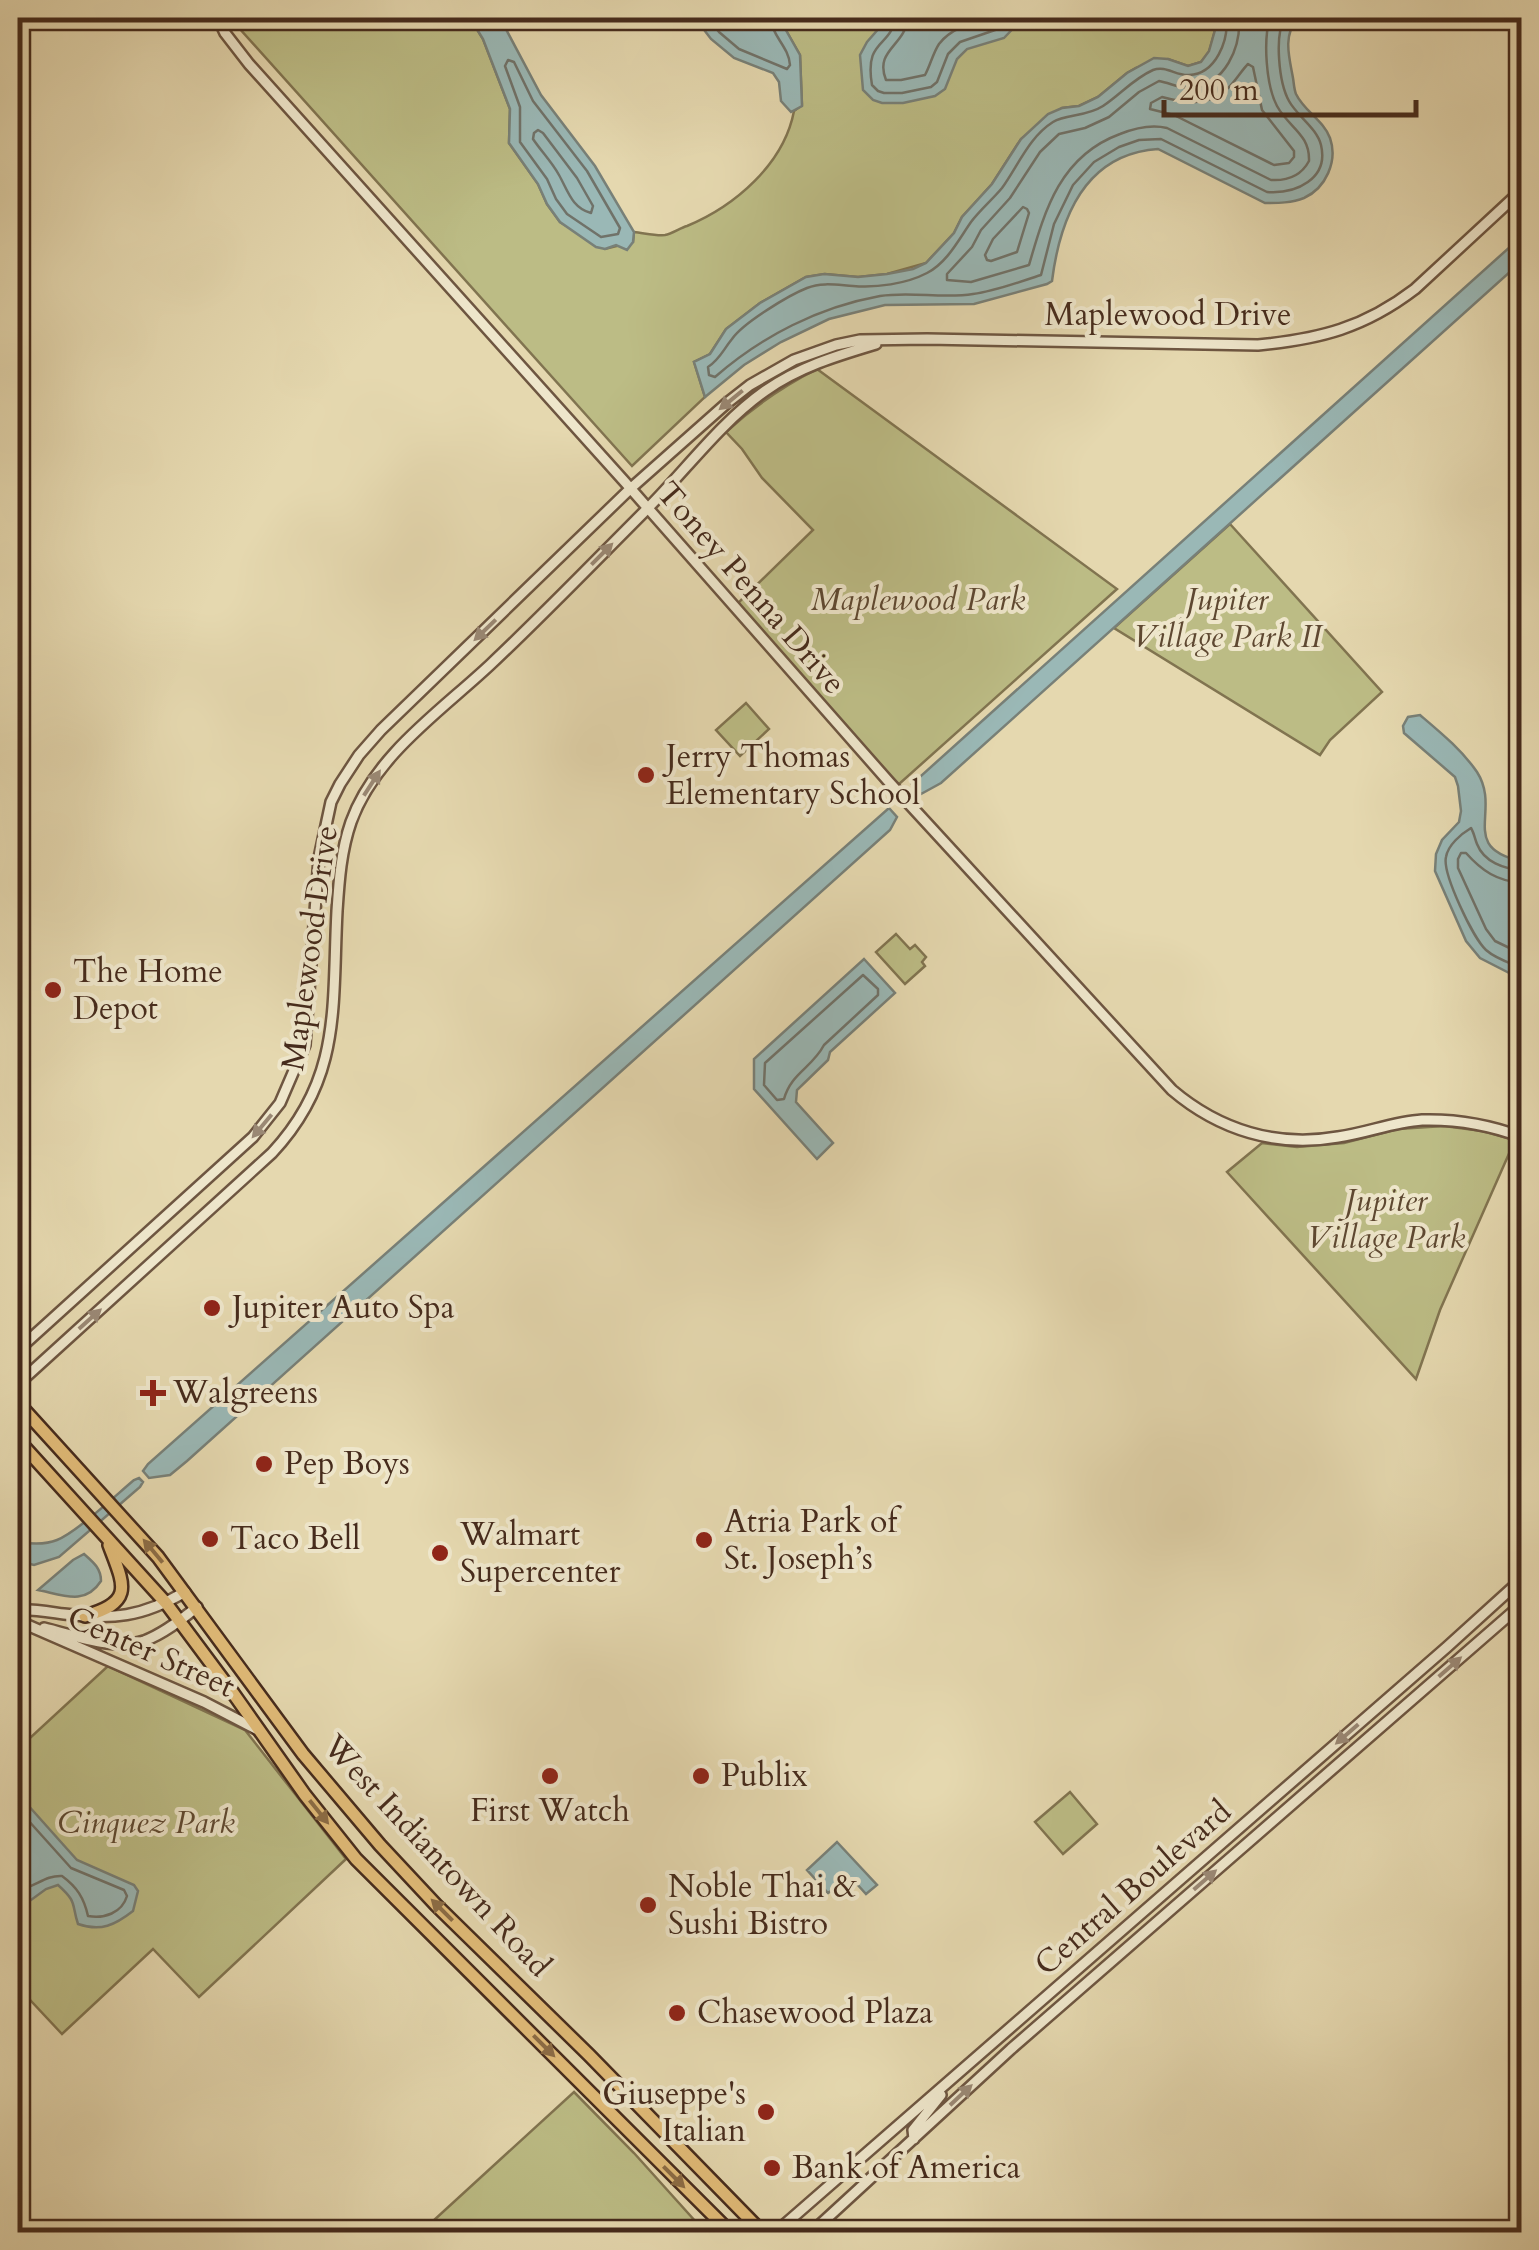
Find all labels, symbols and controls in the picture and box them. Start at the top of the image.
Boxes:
scale bar [1164,55,1416,117]
text: 200 m [1179,70,1259,111]
street label: Maplewood Drive [1045,293,1291,337]
one-way arrow [718,389,744,410]
street label: Toney Penna Drive [646,472,856,704]
one-way arrow [589,542,613,566]
park label: Maplewood Park [811,578,1025,622]
park label: Jupiter Village Park II [1133,578,1324,659]
one-way arrow [473,618,497,641]
place label: Jerry Thomas Elementary School [662,735,920,816]
marker: Jerry Thomas Elementary School [635,764,657,786]
one-way arrow [362,769,381,796]
street label: Maplewood Drive [271,823,349,1073]
place label: The Home Depot [73,950,223,1031]
marker: The Home Depot [42,979,64,1001]
one-way arrow [252,1113,273,1138]
park label: Jupiter Village Park [1307,1179,1465,1260]
place label: Jupiter Auto Spa [228,1286,455,1330]
marker: Jupiter Auto Spa [201,1297,223,1319]
one-way arrow [77,1308,102,1330]
place label: Walgreens [172,1371,318,1415]
marker: Walgreens [142,1382,164,1404]
place label: Pep Boys [284,1442,410,1486]
marker: Pep Boys [253,1453,275,1475]
place label: Atria Park of St. Joseph’s [724,1500,902,1581]
place label: Walmart Supercenter [459,1513,621,1594]
place label: Taco Bell [230,1517,360,1561]
marker: Taco Bell [199,1528,221,1550]
marker: Atria Park of St. Joseph’s [693,1529,715,1551]
one-way arrow [143,1539,164,1564]
marker: Walmart Supercenter [429,1542,451,1564]
street label: Center Street [60,1595,242,1709]
one-way arrow [1437,1656,1462,1678]
one-way arrow [1335,1722,1360,1744]
street label: West Indiantown Road [312,1724,561,1987]
place label: Publix [721,1754,808,1798]
marker: First Watch [539,1765,561,1787]
marker: Publix [690,1765,712,1787]
place label: First Watch [470,1789,630,1833]
street label: Central Boulevard [1025,1790,1241,1986]
one-way arrow [308,1800,329,1825]
park label: Cinquez Park [57,1801,235,1845]
place label: Noble Thai & Sushi Bistro [668,1865,857,1946]
one-way arrow [1192,1870,1217,1892]
marker: Noble Thai & Sushi Bistro [637,1894,659,1916]
one-way arrow [430,1899,454,1923]
place label: Chasewood Plaza [697,1991,933,2035]
marker: Chasewood Plaza [666,2002,688,2024]
one-way arrow [531,2034,555,2058]
place label: Giuseppe's Italian [602,2072,746,2153]
one-way arrow [949,2084,973,2107]
marker: Giuseppe's Italian [755,2101,777,2123]
place label: Bank of America [792,2146,1021,2190]
marker: Bank of America [761,2157,783,2179]
one-way arrow [662,2165,686,2188]

